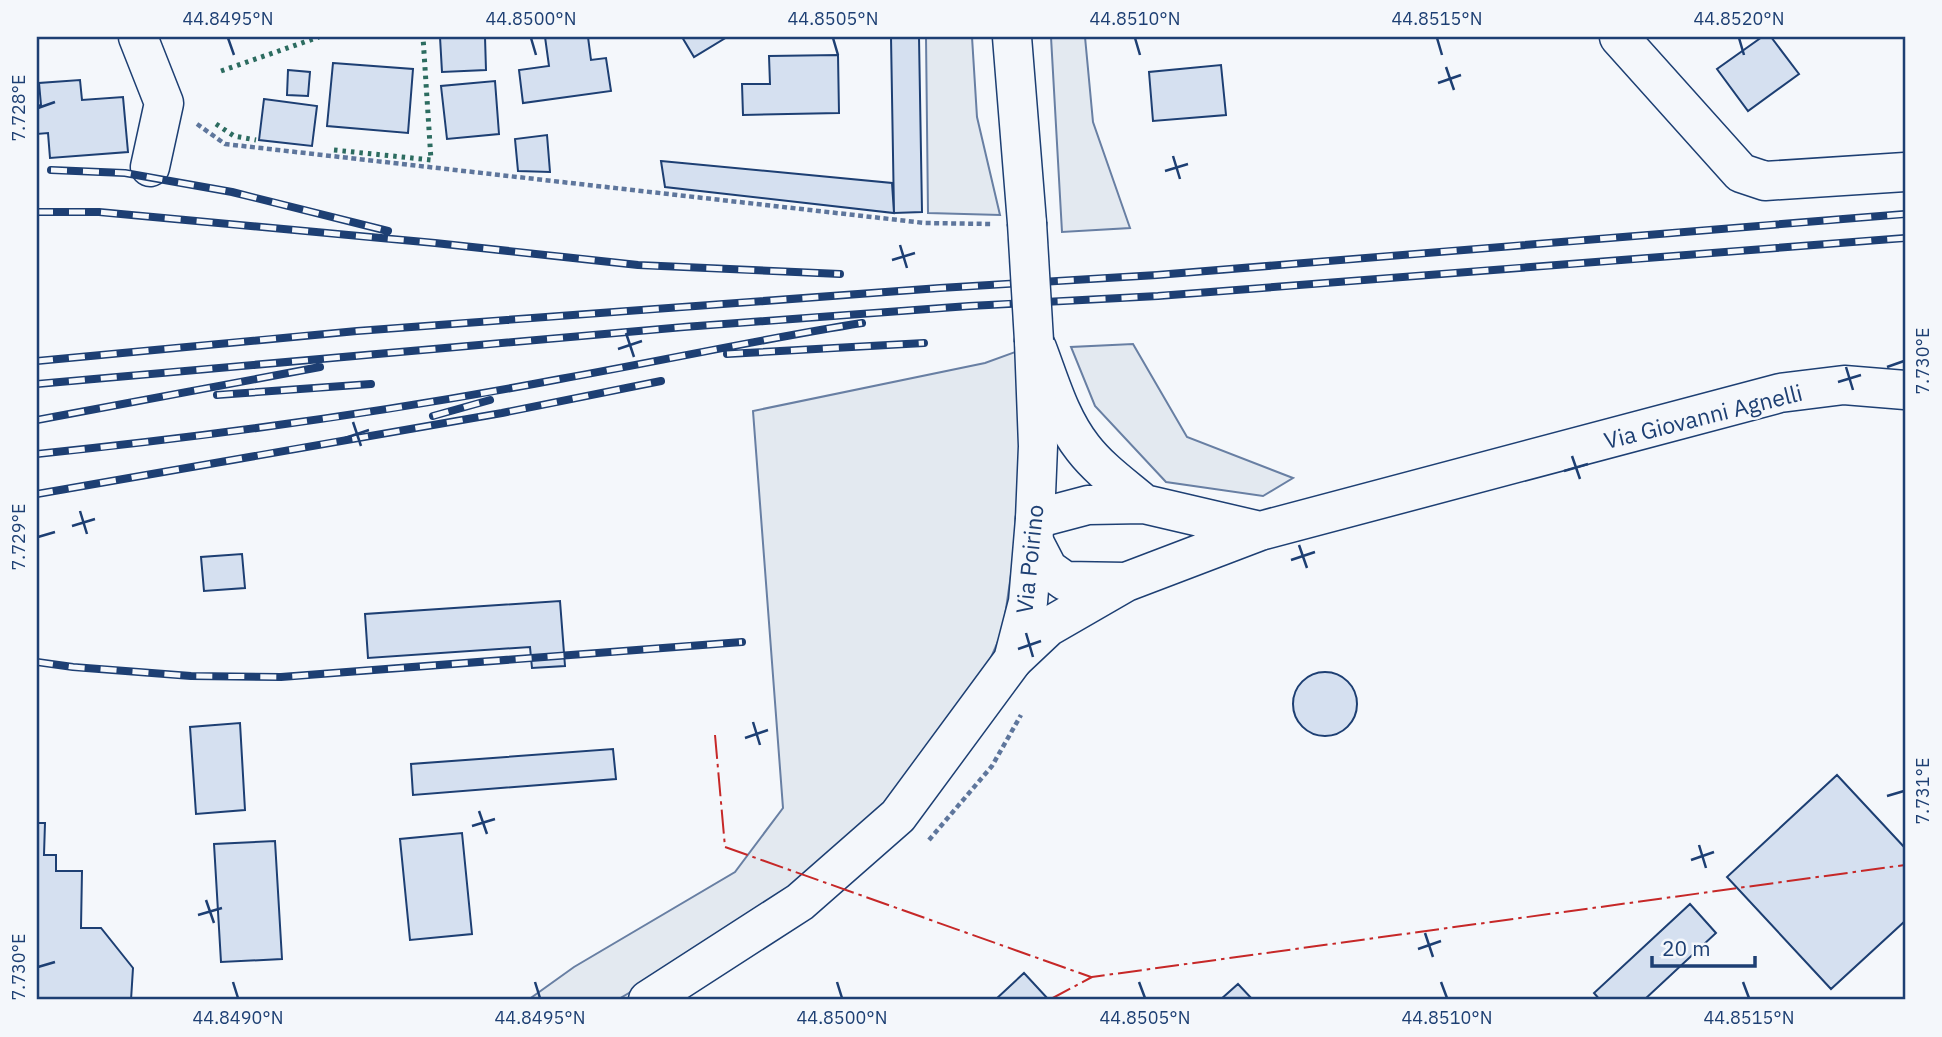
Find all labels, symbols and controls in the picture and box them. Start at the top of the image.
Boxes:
text: 44.8495°N [183,7,273,30]
text: 44.8500°N [486,7,576,30]
text: 44.8505°N [788,7,878,30]
text: 44.8510°N [1090,7,1180,30]
text: 44.8515°N [1392,7,1482,30]
text: 44.8520°N [1694,7,1784,30]
text: 7.728°E [7,74,30,142]
text: 7.730°E [1911,327,1934,395]
street label: Via Giovanni Agnelli [1601,377,1805,455]
text: 7.729°E [7,503,30,571]
street label: Via Poirino [1008,503,1050,615]
text: 7.731°E [1911,757,1934,825]
scale bar [1652,925,1755,969]
text: 7.730°E [7,933,30,1001]
text: 20 m [1662,934,1711,962]
text: 44.8490°N [193,1006,283,1029]
text: 44.8495°N [495,1006,585,1029]
text: 44.8500°N [797,1006,887,1029]
text: 44.8505°N [1100,1006,1190,1029]
text: 44.8510°N [1402,1006,1492,1029]
text: 44.8515°N [1704,1006,1794,1029]

